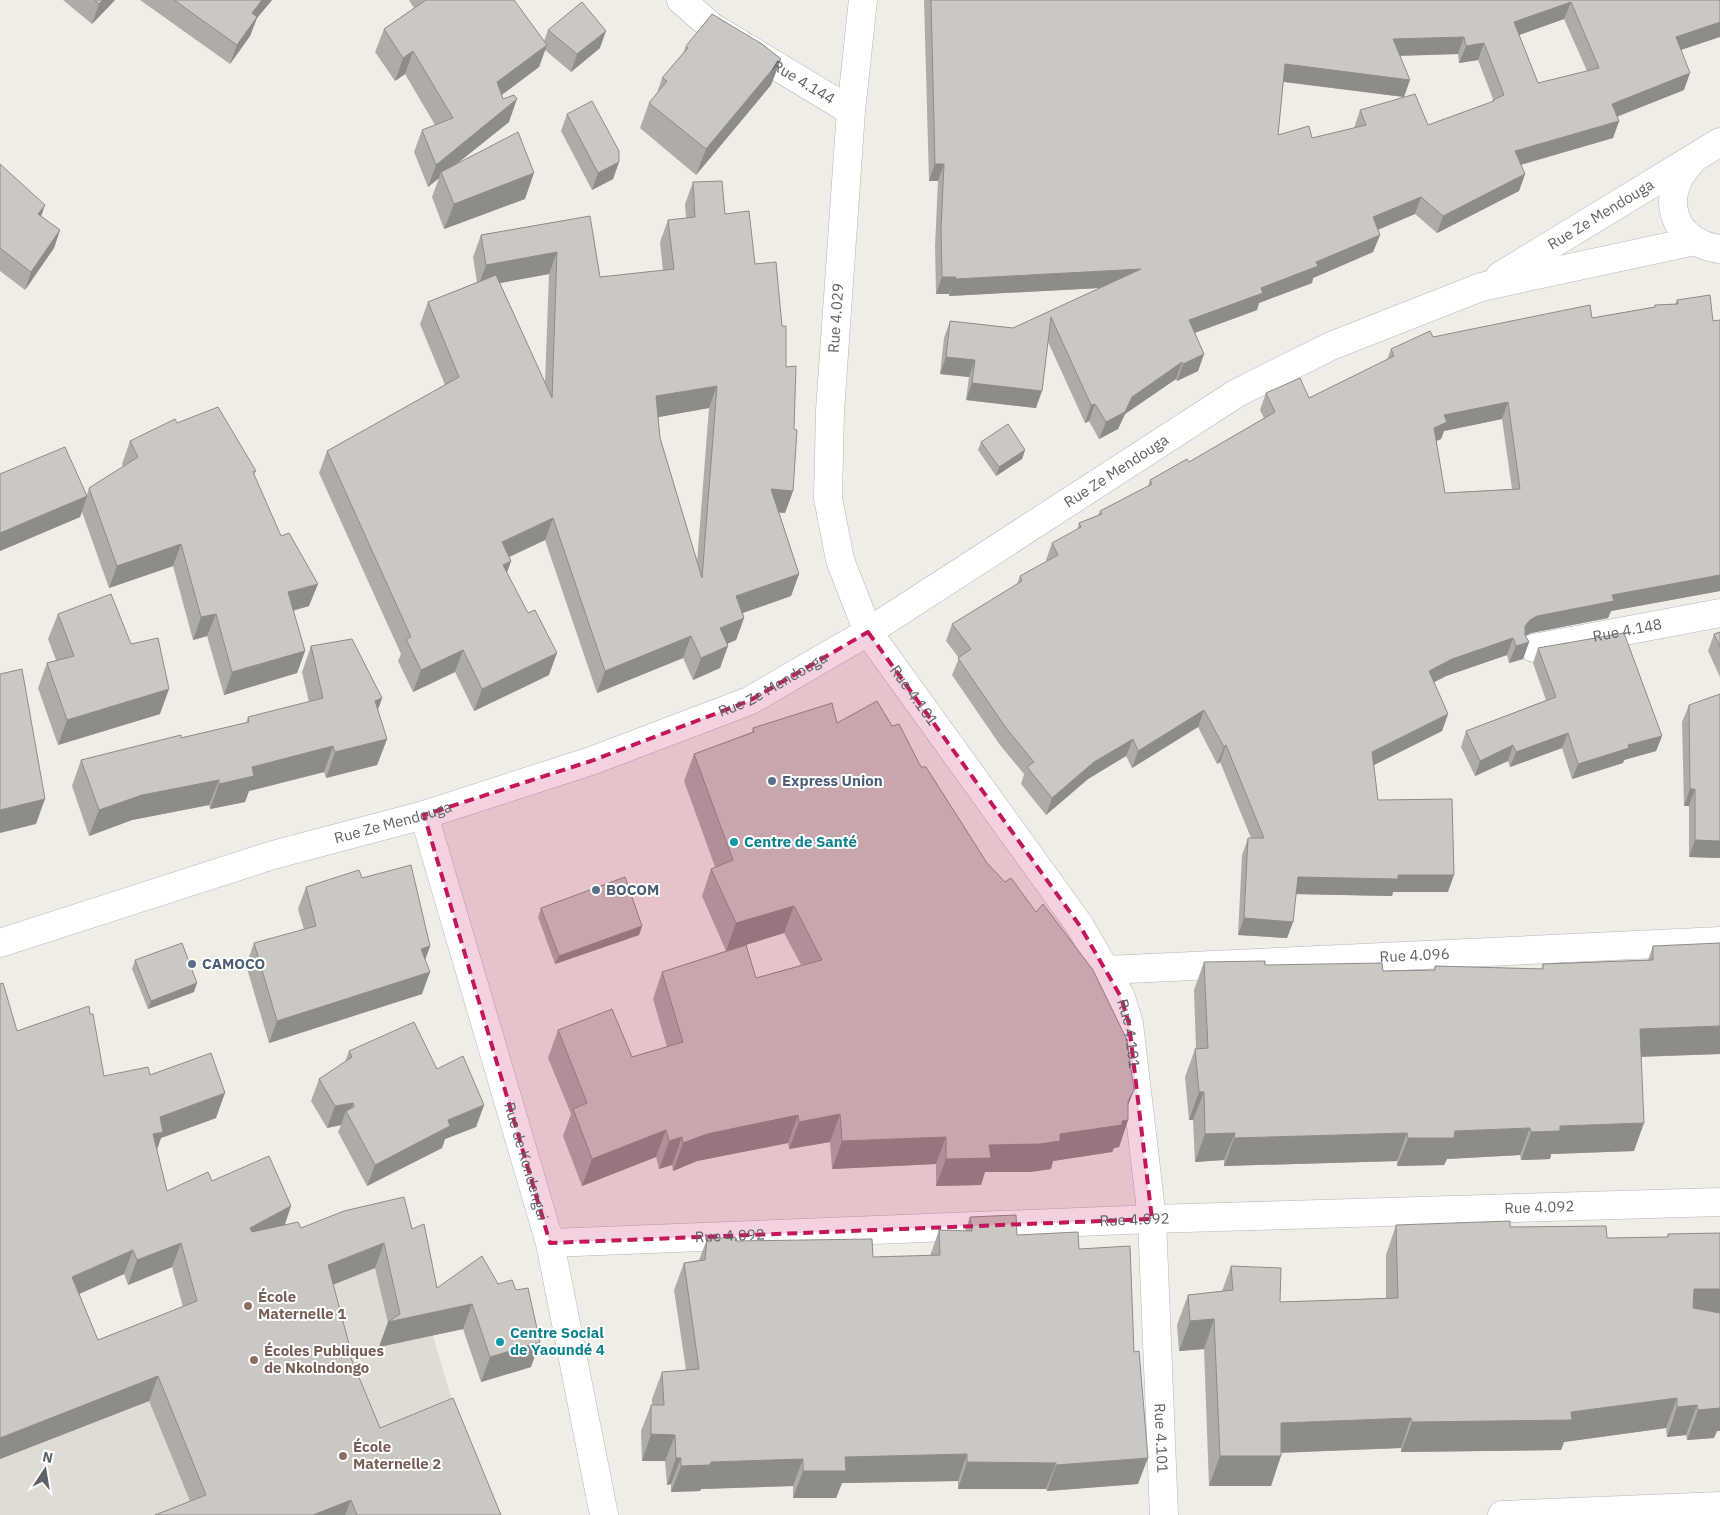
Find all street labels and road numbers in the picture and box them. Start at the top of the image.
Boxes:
street label: Rue 4.144 [769,56,839,108]
street label: Rue Ze Mendouga [1544,175,1657,254]
street label: Rue 4.029 [824,282,847,354]
street label: Rue Ze Mendouga [1060,430,1172,512]
street label: Rue 4.148 [1591,614,1663,646]
street label: Rue Ze Mendouga [716,648,830,721]
street label: Rue 4.101 [886,661,942,729]
street label: Rue Ze Mendouga [332,797,454,847]
street label: Rue 4.096 [1379,944,1450,966]
street label: Rue 4.101 [1113,997,1144,1069]
street label: Rue de Kondengui [500,1100,553,1222]
street label: Rue 4.092 [1504,1196,1575,1217]
street label: Rue 4.092 [1099,1208,1170,1230]
street label: Rue 4.092 [694,1224,765,1246]
street label: Rue 4.101 [1150,1403,1172,1473]

